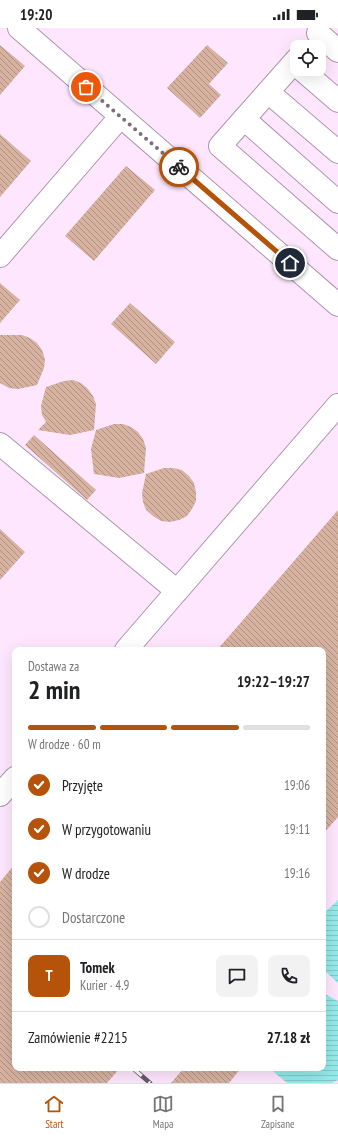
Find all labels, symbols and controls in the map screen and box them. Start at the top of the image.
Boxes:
text: 19:20 [20,5,52,24]
map controls [290,40,326,76]
button: locate [290,40,326,76]
pin [69,70,103,104]
icon: bag [75,76,97,98]
courier [159,147,199,187]
icon: bike [168,156,190,178]
pin [273,246,307,280]
icon: home [279,252,301,274]
text: Dostawa za [28,658,79,675]
text: 19:22–19:27 [237,672,310,691]
text: 2 min [28,673,81,706]
text: W drodze · 60 m [28,736,101,753]
icon: check [28,774,50,796]
text: Przyjęte [62,776,103,795]
text: 19:06 [284,777,310,794]
icon: check [28,818,50,840]
text: W przygotowaniu [62,820,151,839]
text: 19:11 [284,821,310,838]
icon: check [28,862,50,884]
text: W drodze [62,864,110,883]
text: 19:16 [284,865,310,882]
text: Dostarczone [62,908,125,927]
button: chat [216,955,258,997]
button: phone [268,955,310,997]
text: Tomek [80,958,115,977]
text: T [45,966,53,985]
text: Kurier · 4.9 [80,977,129,994]
text: Zamówienie #2215 [28,1028,128,1047]
text: 27.18 zł [267,1028,310,1047]
tab: Start [43,1093,65,1131]
tab: Mapa [152,1093,174,1131]
tab: Zapisane [261,1093,295,1131]

